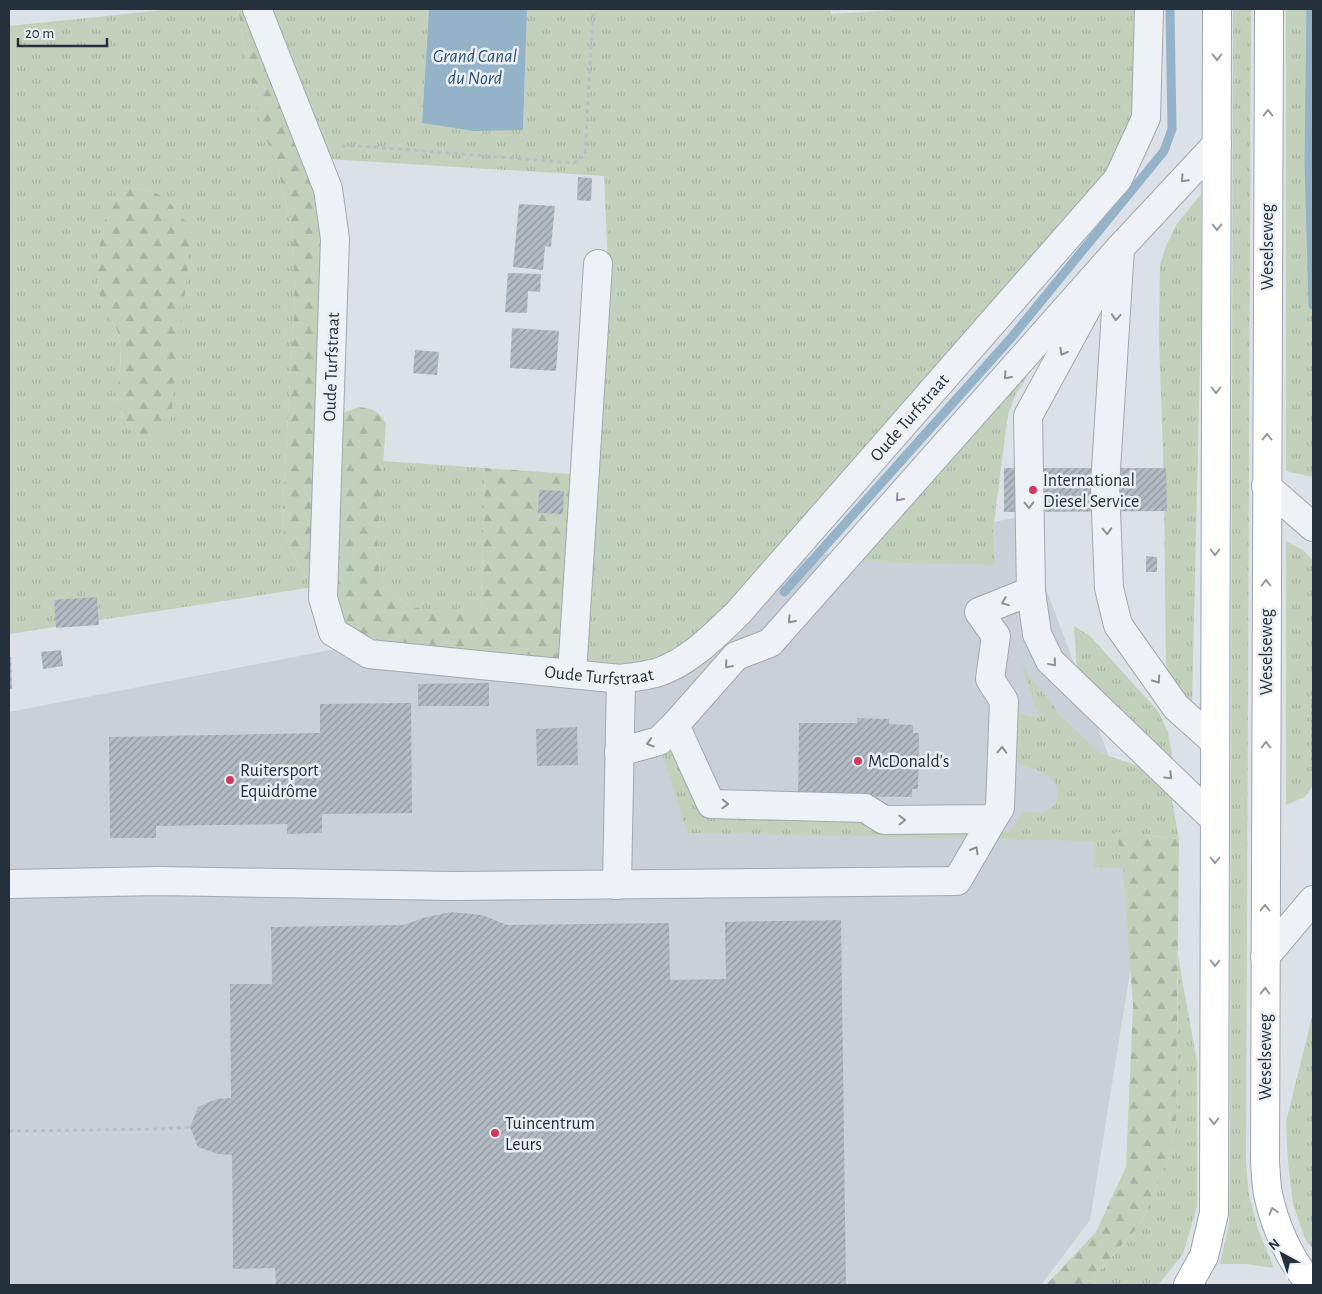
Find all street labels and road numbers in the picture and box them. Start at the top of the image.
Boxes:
street label: Weselseweg [1259,203,1277,290]
street label: Oude Turfstraat [321,312,343,422]
street label: Oude Turfstraat [867,371,953,465]
street label: Weselseweg [1258,608,1276,695]
street label: Oude Turfstraat [544,663,656,689]
street label: Weselseweg [1257,1013,1275,1100]

